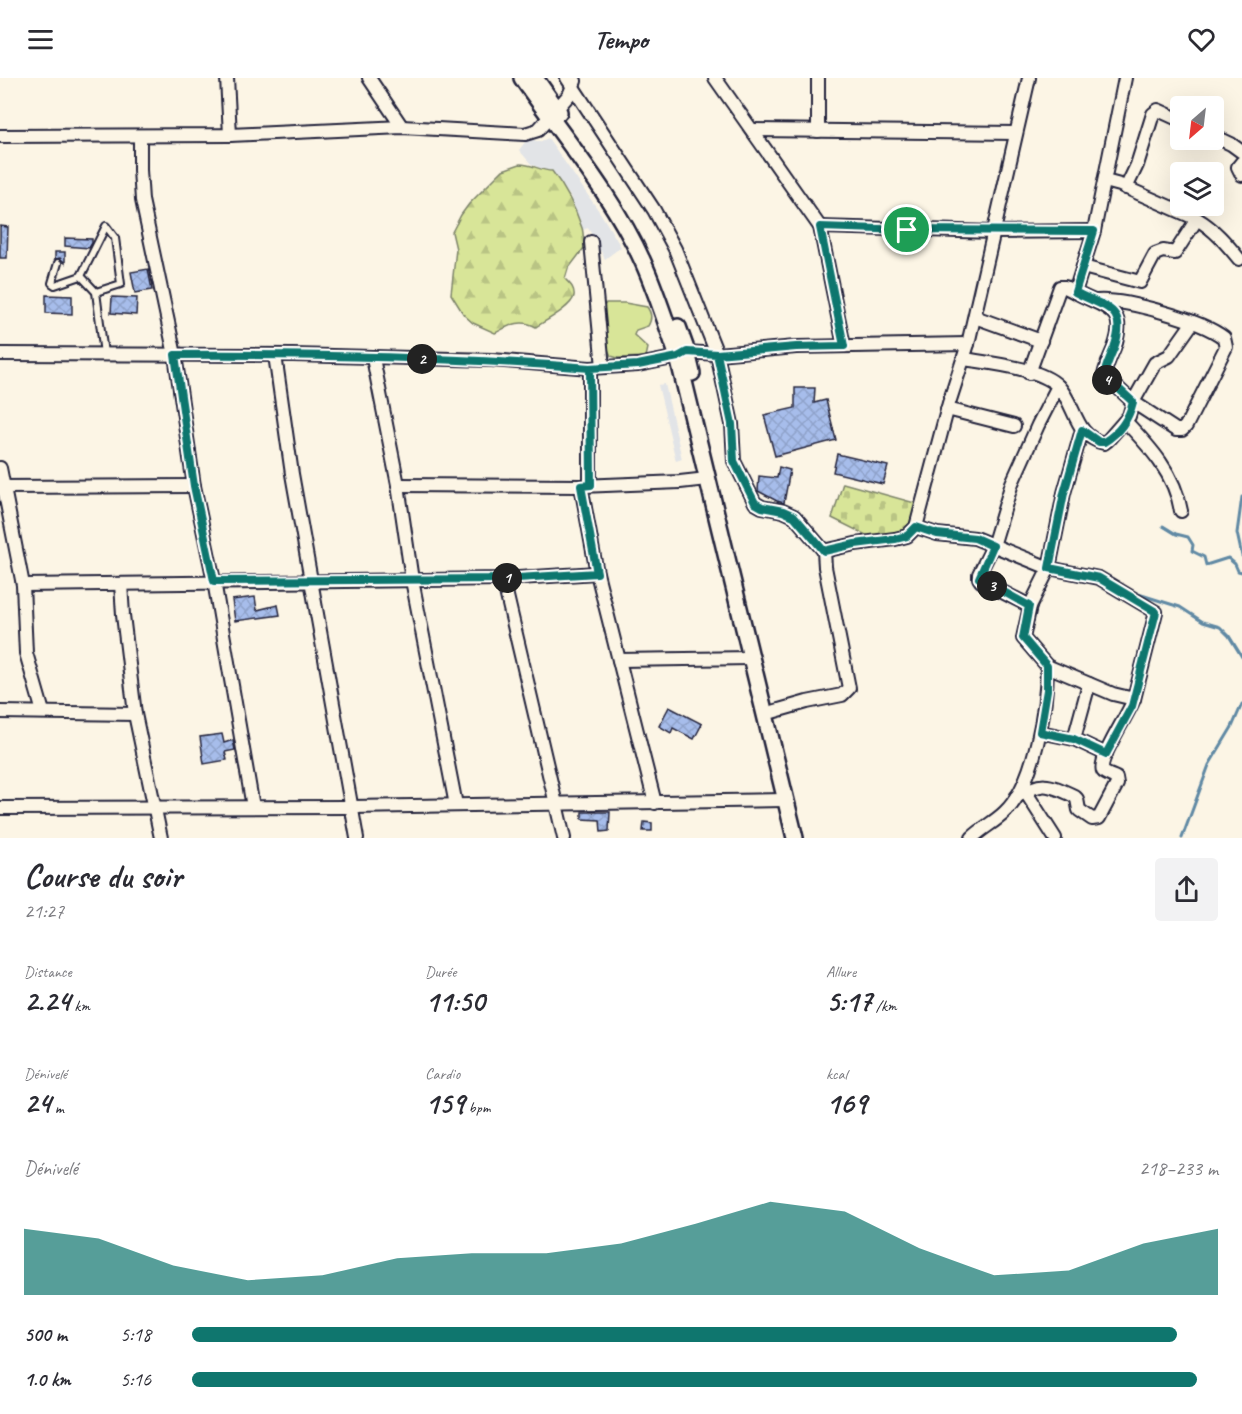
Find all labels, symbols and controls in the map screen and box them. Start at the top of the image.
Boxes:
text: Tempo [594,22,648,56]
icon: menu [24,23,57,56]
icon: heart [1185,23,1218,56]
north arrow [1170,96,1224,150]
map controls [1170,96,1224,216]
button: layers [1170,162,1224,216]
pin [881,204,932,255]
icon: arrive [890,213,923,246]
pin: 2 [407,344,437,374]
text: 2 [418,349,426,369]
pin: 4 [1092,365,1122,395]
text: 4 [1103,370,1111,390]
pin: 1 [492,563,522,593]
text: 1 [503,568,511,588]
pin: 3 [977,571,1007,601]
text: 3 [988,576,996,596]
text: Course du soir [24,855,182,897]
button: share [1155,858,1218,921]
text: 21:27 [24,899,64,924]
text: Distance [24,962,72,982]
text: Durée [425,962,456,982]
text: Allure [826,962,856,982]
text: 2.24 [24,982,70,1020]
text: 11:50 [425,982,484,1020]
text: 5:17 [826,982,872,1020]
text: km [70,996,90,1016]
text: /km [872,996,897,1016]
text: Dénivelé [24,1064,67,1084]
text: Cardio [425,1064,460,1084]
text: kcal [826,1064,847,1084]
text: 24 [24,1084,51,1122]
text: 159 [425,1084,465,1122]
text: 169 [826,1084,867,1122]
text: m [51,1098,64,1118]
text: bpm [465,1098,491,1118]
text: Dénivelé [24,1156,78,1181]
text: 218–233 m [1139,1156,1218,1181]
text: 500 m [24,1322,67,1347]
text: 5:18 [120,1322,151,1347]
text: 1.0 km [24,1367,71,1392]
text: 5:16 [120,1367,151,1392]

